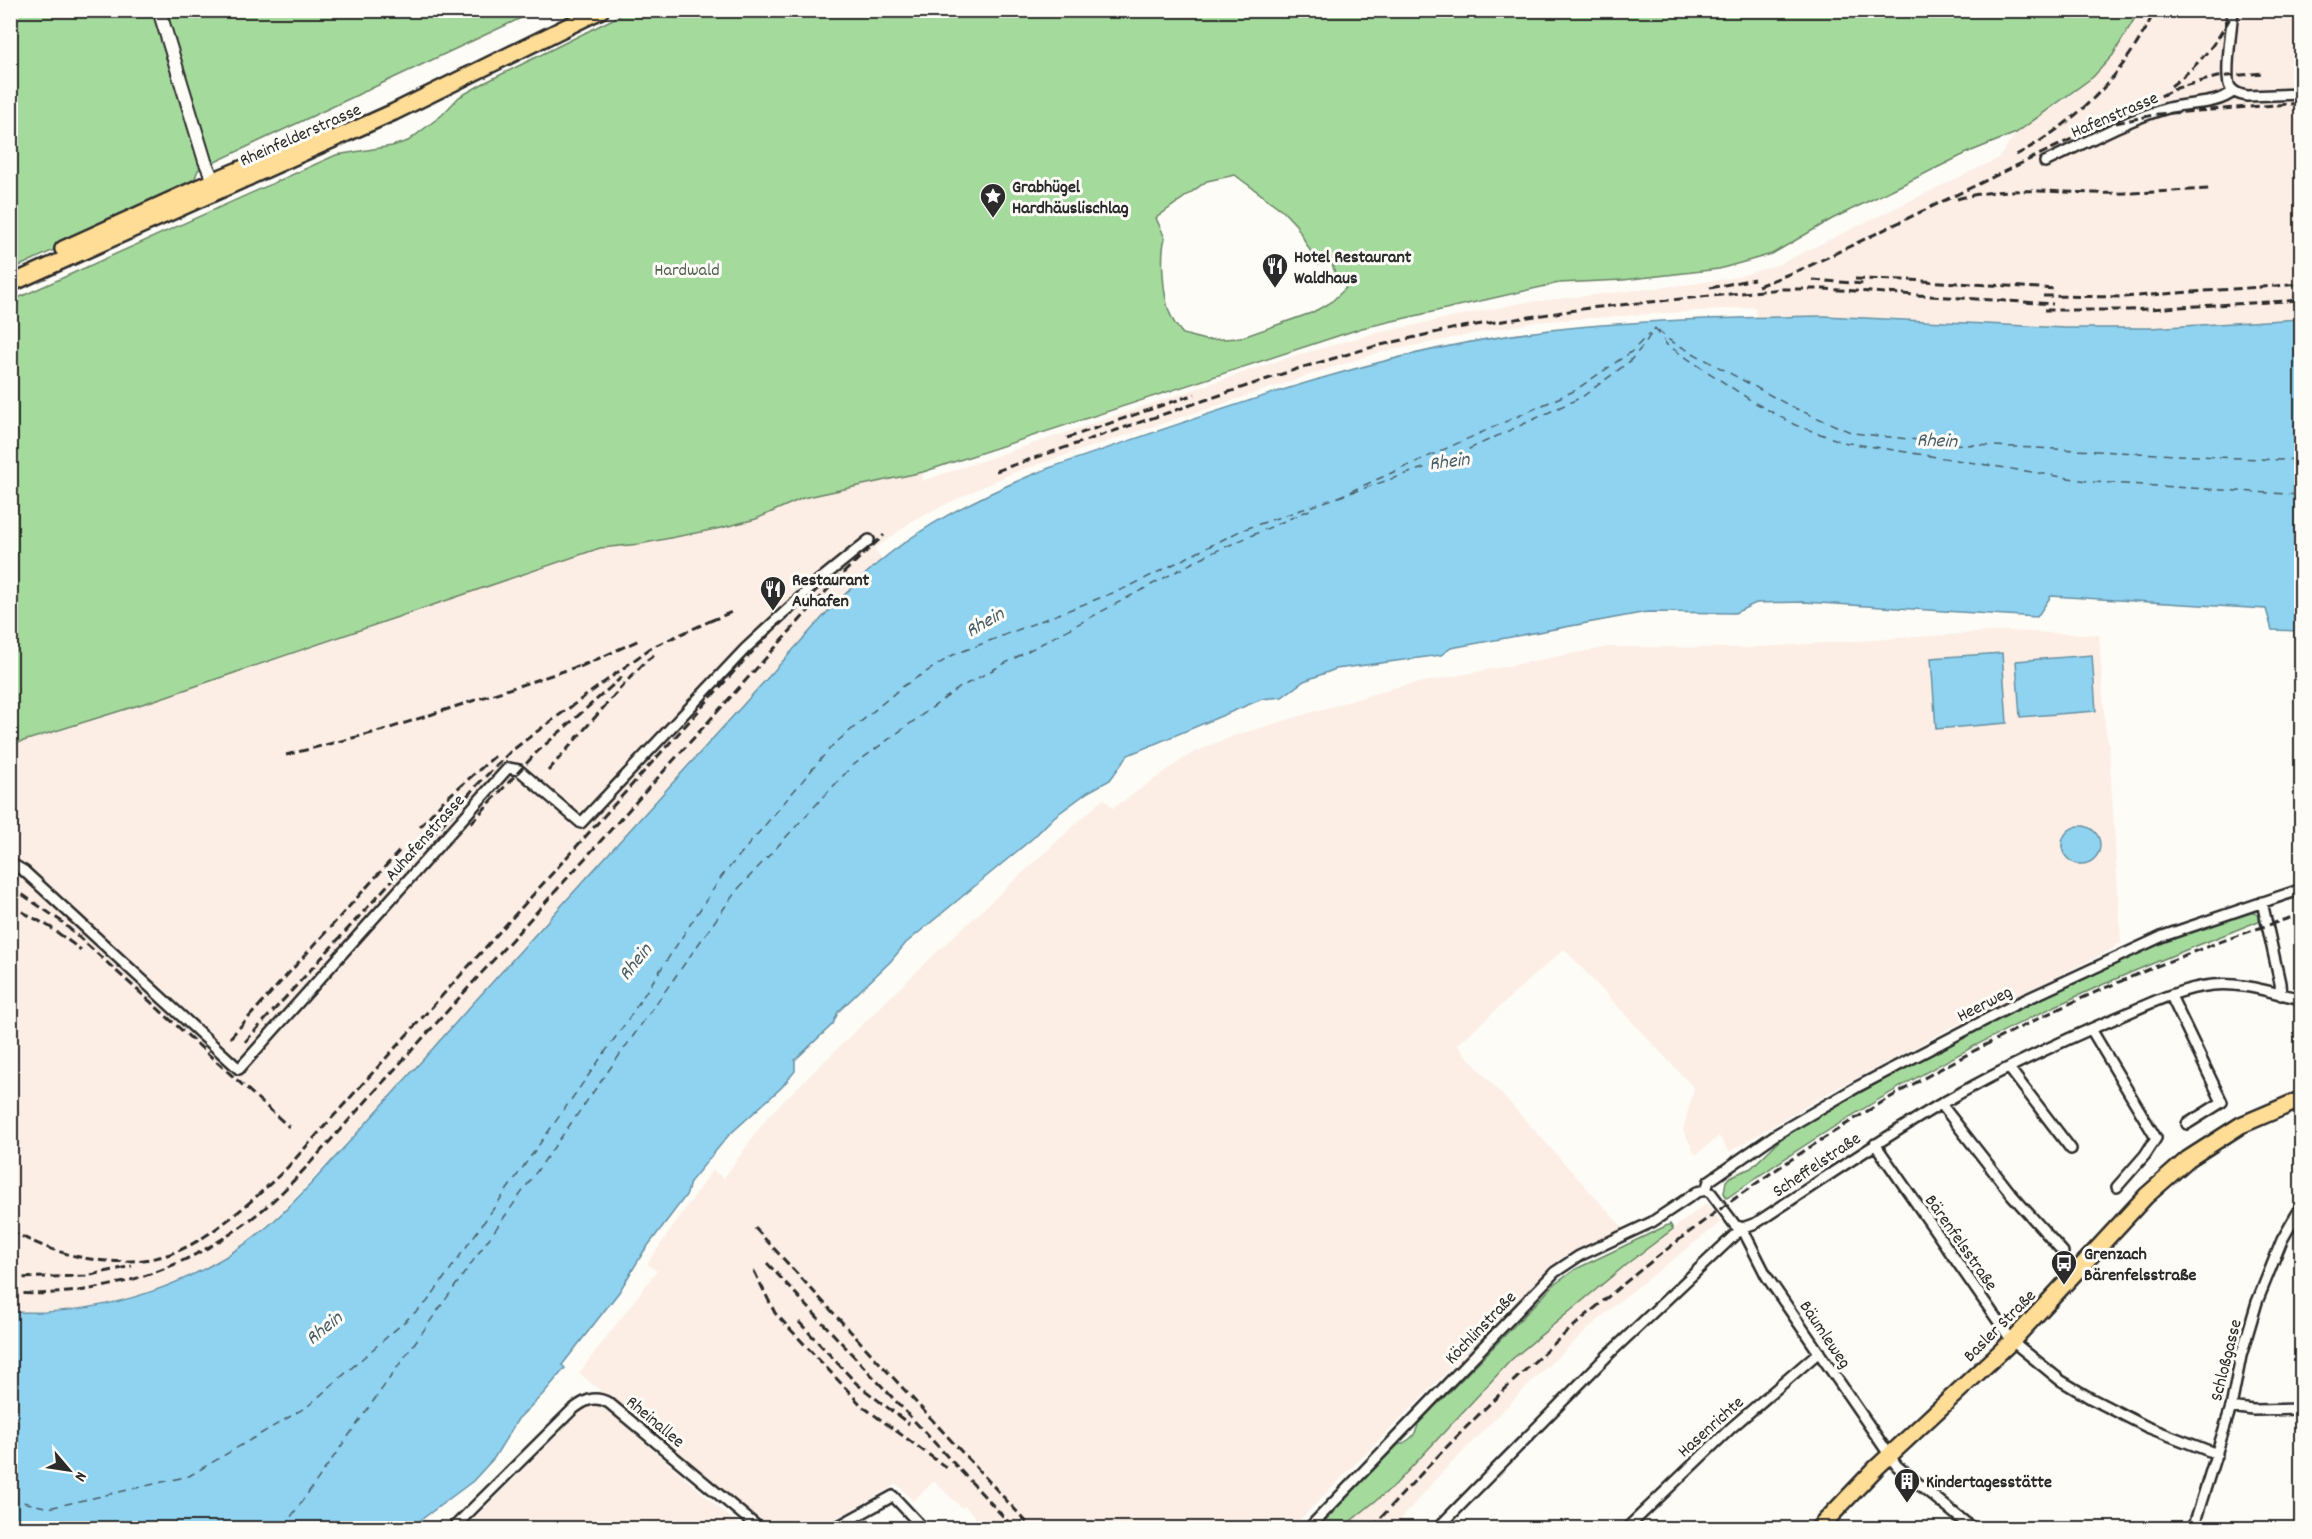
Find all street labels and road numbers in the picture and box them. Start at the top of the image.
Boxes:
street label: Hafenstrasse [2067,87,2163,146]
street label: Rheinfelderstrasse [236,98,366,174]
street label: Auhafenstrasse [380,790,472,888]
street label: Heerweg [1953,981,2017,1030]
street label: Scheffelstraße [1768,1127,1867,1205]
street label: Bärenfelsstraße [1917,1190,2002,1297]
street label: Basler Straße [1959,1285,2043,1369]
street label: Köchlinstraße [1440,1286,1523,1371]
street label: Bäumleweg [1792,1296,1856,1374]
street label: Schloßgasse [2205,1317,2250,1404]
street label: Rheinallee [620,1391,689,1455]
street label: Hasenrichte [1673,1391,1750,1464]

